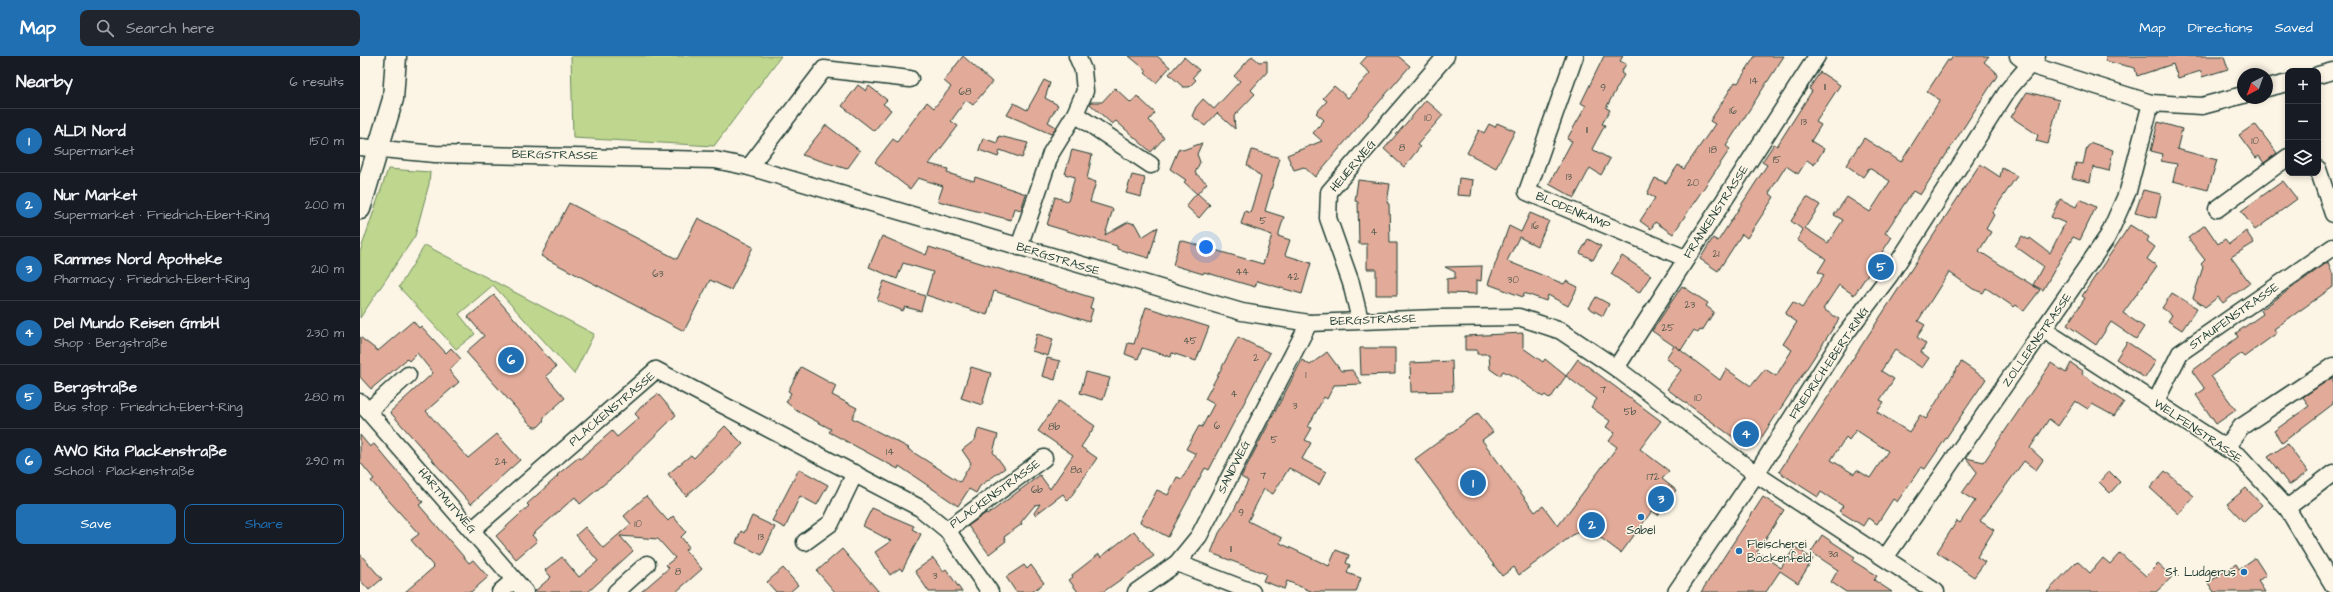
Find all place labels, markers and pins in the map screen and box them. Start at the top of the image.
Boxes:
pin: 5 [1868,252,1894,282]
pin: 6 [498,345,524,375]
pin: 4 [1733,419,1759,449]
pin: 1 [1460,468,1486,498]
pin: 3 [1648,484,1674,514]
pin: 2 [1579,510,1605,540]
marker: Sabel [1636,512,1646,522]
place label: Sabel [1627,522,1656,539]
place label: Fleischerei Böckenfeld [1747,536,1811,567]
marker: Fleischerei Böckenfeld [1734,546,1744,556]
place label: St. Ludgerus [2165,564,2236,582]
marker: St. Ludgerus [2239,567,2249,577]

